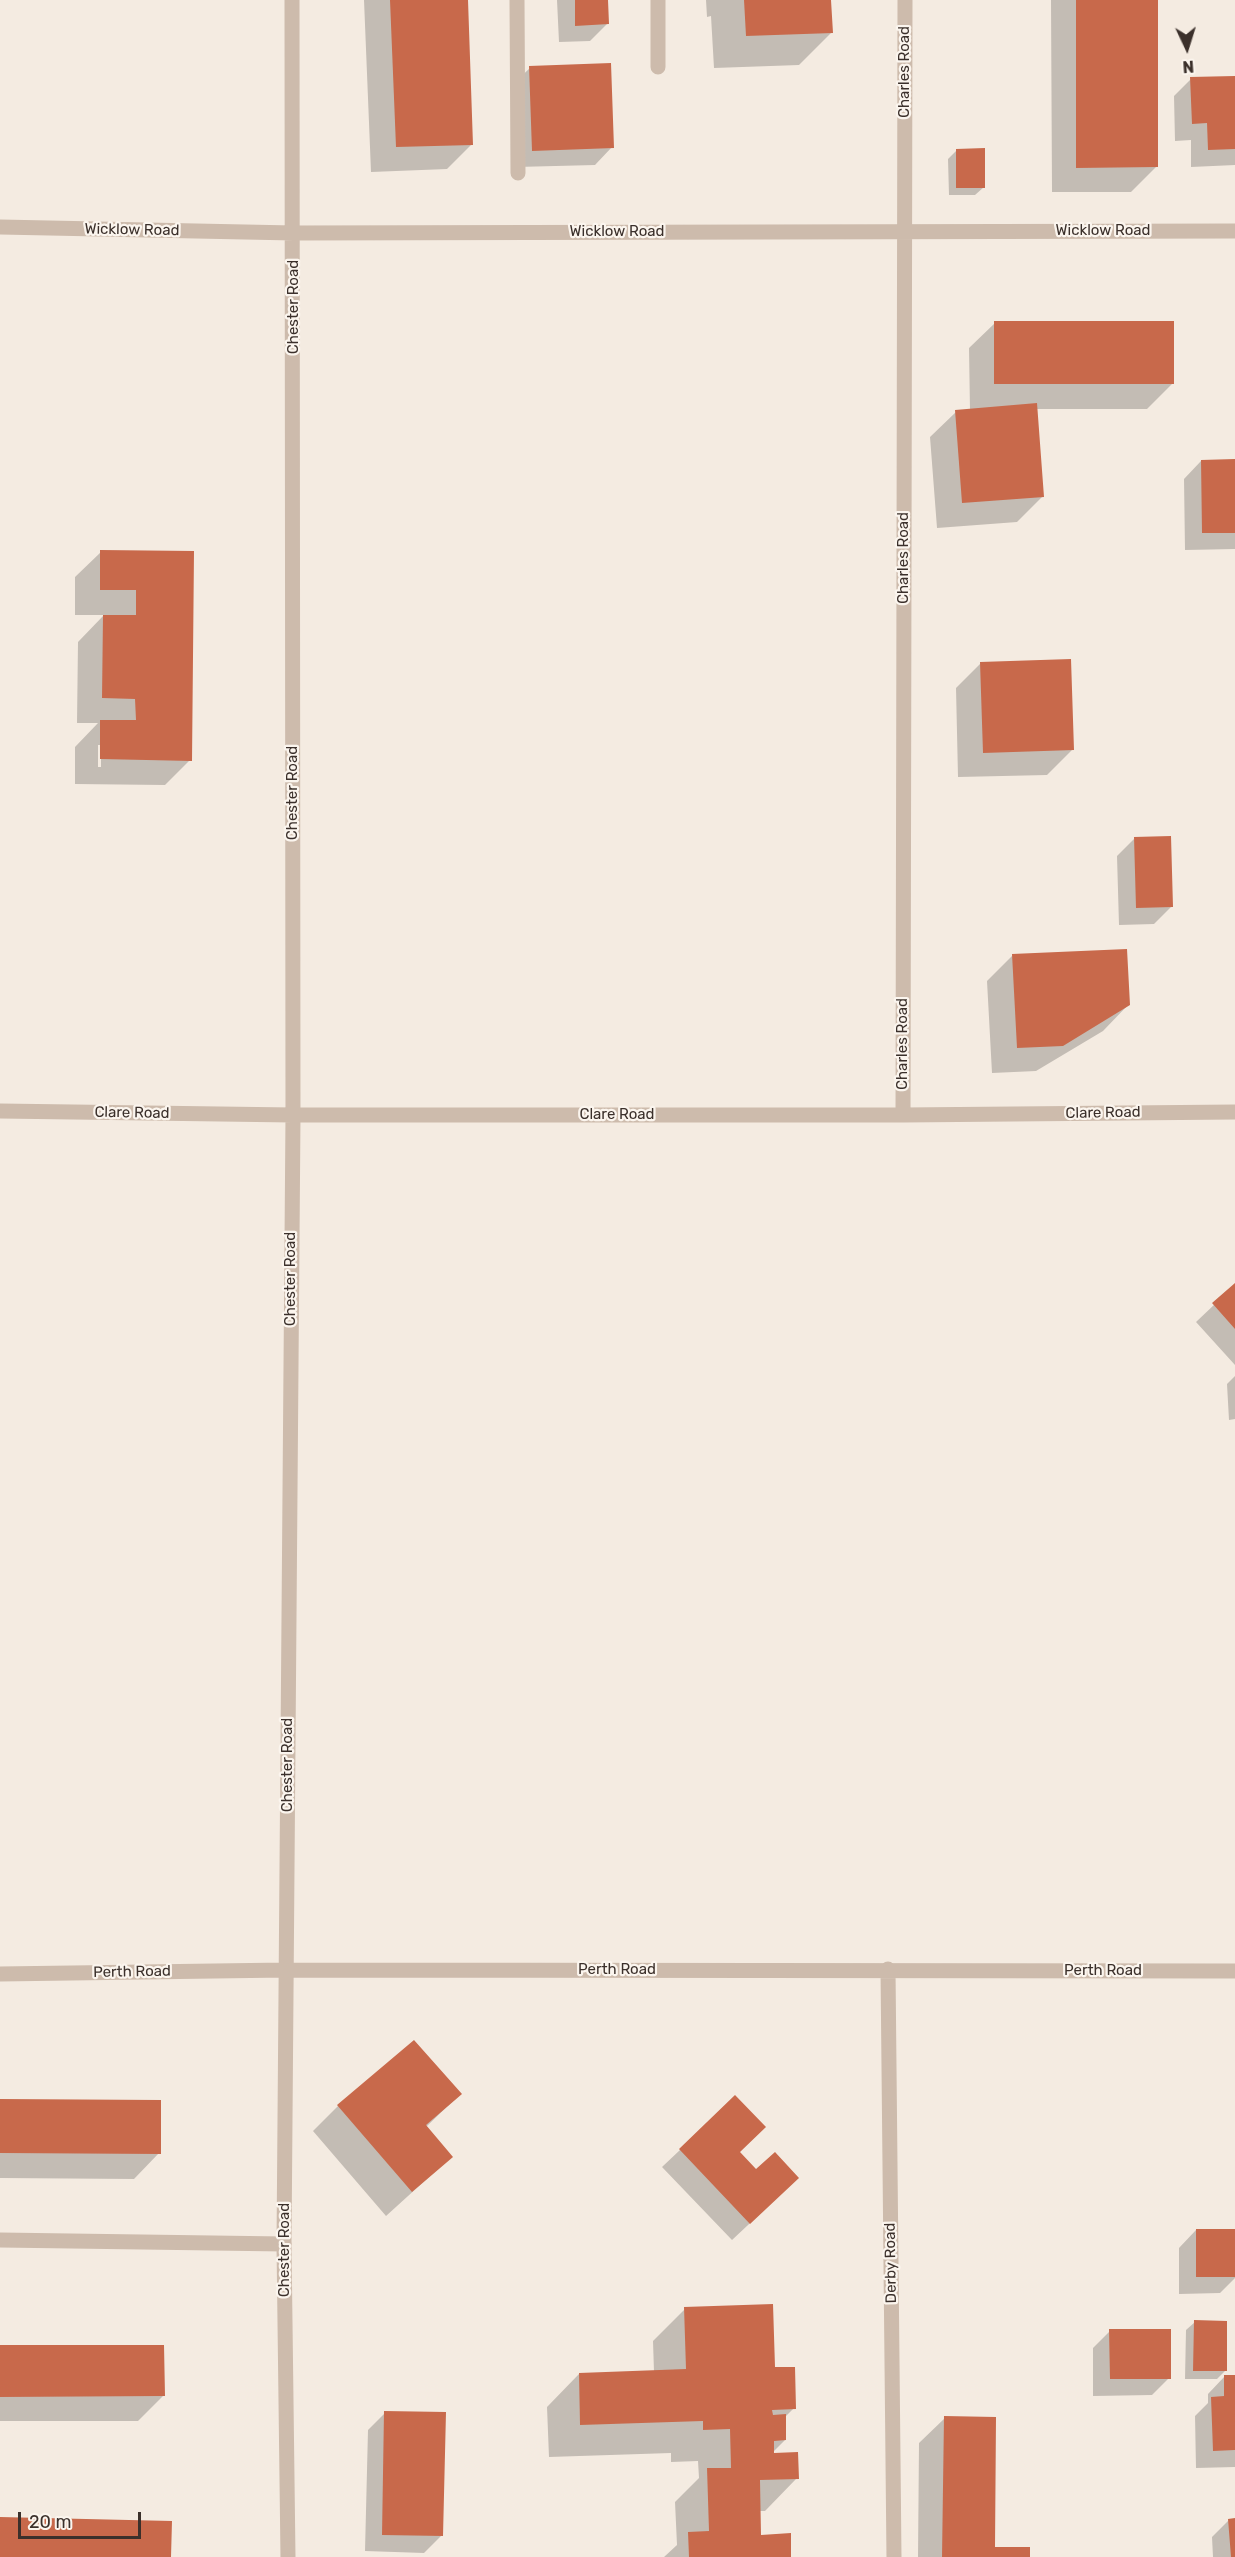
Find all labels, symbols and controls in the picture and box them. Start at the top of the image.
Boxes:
north arrow [1157,18,1217,78]
street label: Charles Road [896,26,914,118]
text: N [1182,57,1195,76]
street label: Wicklow Road [84,220,180,240]
street label: Wicklow Road [1056,222,1150,240]
street label: Wicklow Road [570,223,664,241]
street label: Chester Road [285,260,303,354]
street label: Charles Road [895,512,913,604]
street label: Chester Road [284,746,302,840]
street label: Charles Road [894,998,912,1090]
street label: Clare Road [94,1103,170,1123]
street label: Clare Road [1065,1103,1141,1123]
street label: Clare Road [579,1106,655,1124]
street label: Chester Road [282,1232,300,1326]
street label: Chester Road [279,1718,297,1812]
street label: Perth Road [578,1961,656,1979]
street label: Perth Road [93,1962,171,1982]
street label: Perth Road [1064,1962,1142,1980]
street label: Chester Road [276,2203,294,2297]
street label: Derby Road [881,2223,901,2303]
scale bar [21,2500,144,2538]
text: 20 m [29,2511,71,2533]

